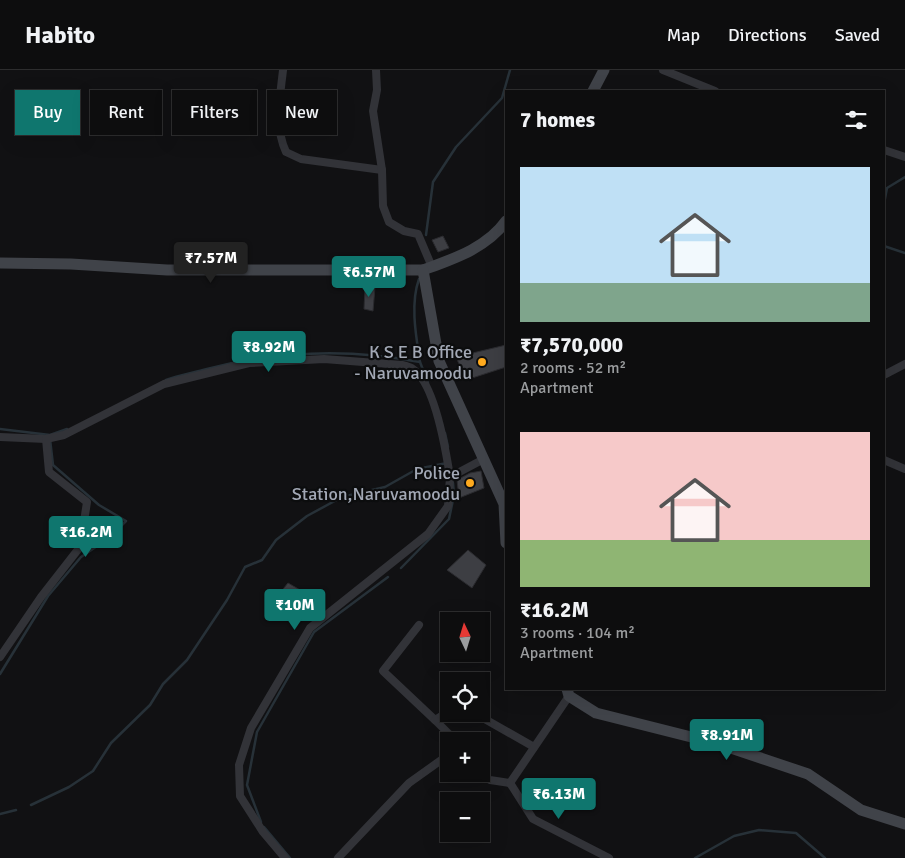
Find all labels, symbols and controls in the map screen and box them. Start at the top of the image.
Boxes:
text: Habito [25,20,95,50]
text: Map [667,24,700,46]
text: Directions [728,24,807,46]
text: Saved [835,24,880,46]
chip: Buy [15,90,80,135]
chip: Rent [90,90,162,135]
chip: Filters [172,90,257,135]
chip: New [267,90,337,135]
icon: filters [842,106,870,134]
text: 7 homes [520,107,595,133]
icon: home [650,200,740,290]
pin: ₹7.57M [170,242,252,284]
text: ₹7.57M [185,248,237,268]
pin: ₹6.57M [328,256,410,298]
text: ₹6.57M [343,262,395,282]
pin: ₹8.92M [228,330,310,373]
text: ₹7,570,000 [520,332,623,358]
text: ₹8.92M [243,337,295,357]
place label: K S E B Office - Naruvamoodu [354,341,472,384]
marker: K S E B Office - Naruvamoodu [476,356,488,368]
text: 2 rooms · 52 m² [520,358,626,378]
text: Apartment [520,378,593,398]
place label: Police Station,Naruvamoodu [292,462,460,505]
icon: home [650,465,740,555]
marker: Police Station,Naruvamoodu [464,477,476,489]
pin: ₹16.2M [45,516,127,558]
text: ₹16.2M [60,522,112,542]
pin: ₹10M [265,588,325,631]
text: ₹10M [275,595,315,615]
text: ₹16.2M [520,597,589,623]
north arrow [440,612,490,662]
map controls [440,612,490,842]
text: 3 rooms · 104 m² [520,623,635,643]
text: Apartment [520,643,593,663]
button: locate [440,672,490,722]
pin: ₹8.91M [686,718,768,761]
text: ₹8.91M [701,725,753,745]
button: + [440,732,490,782]
pin: ₹6.13M [518,778,600,820]
text: ₹6.13M [533,784,585,804]
button: − [440,792,490,842]

